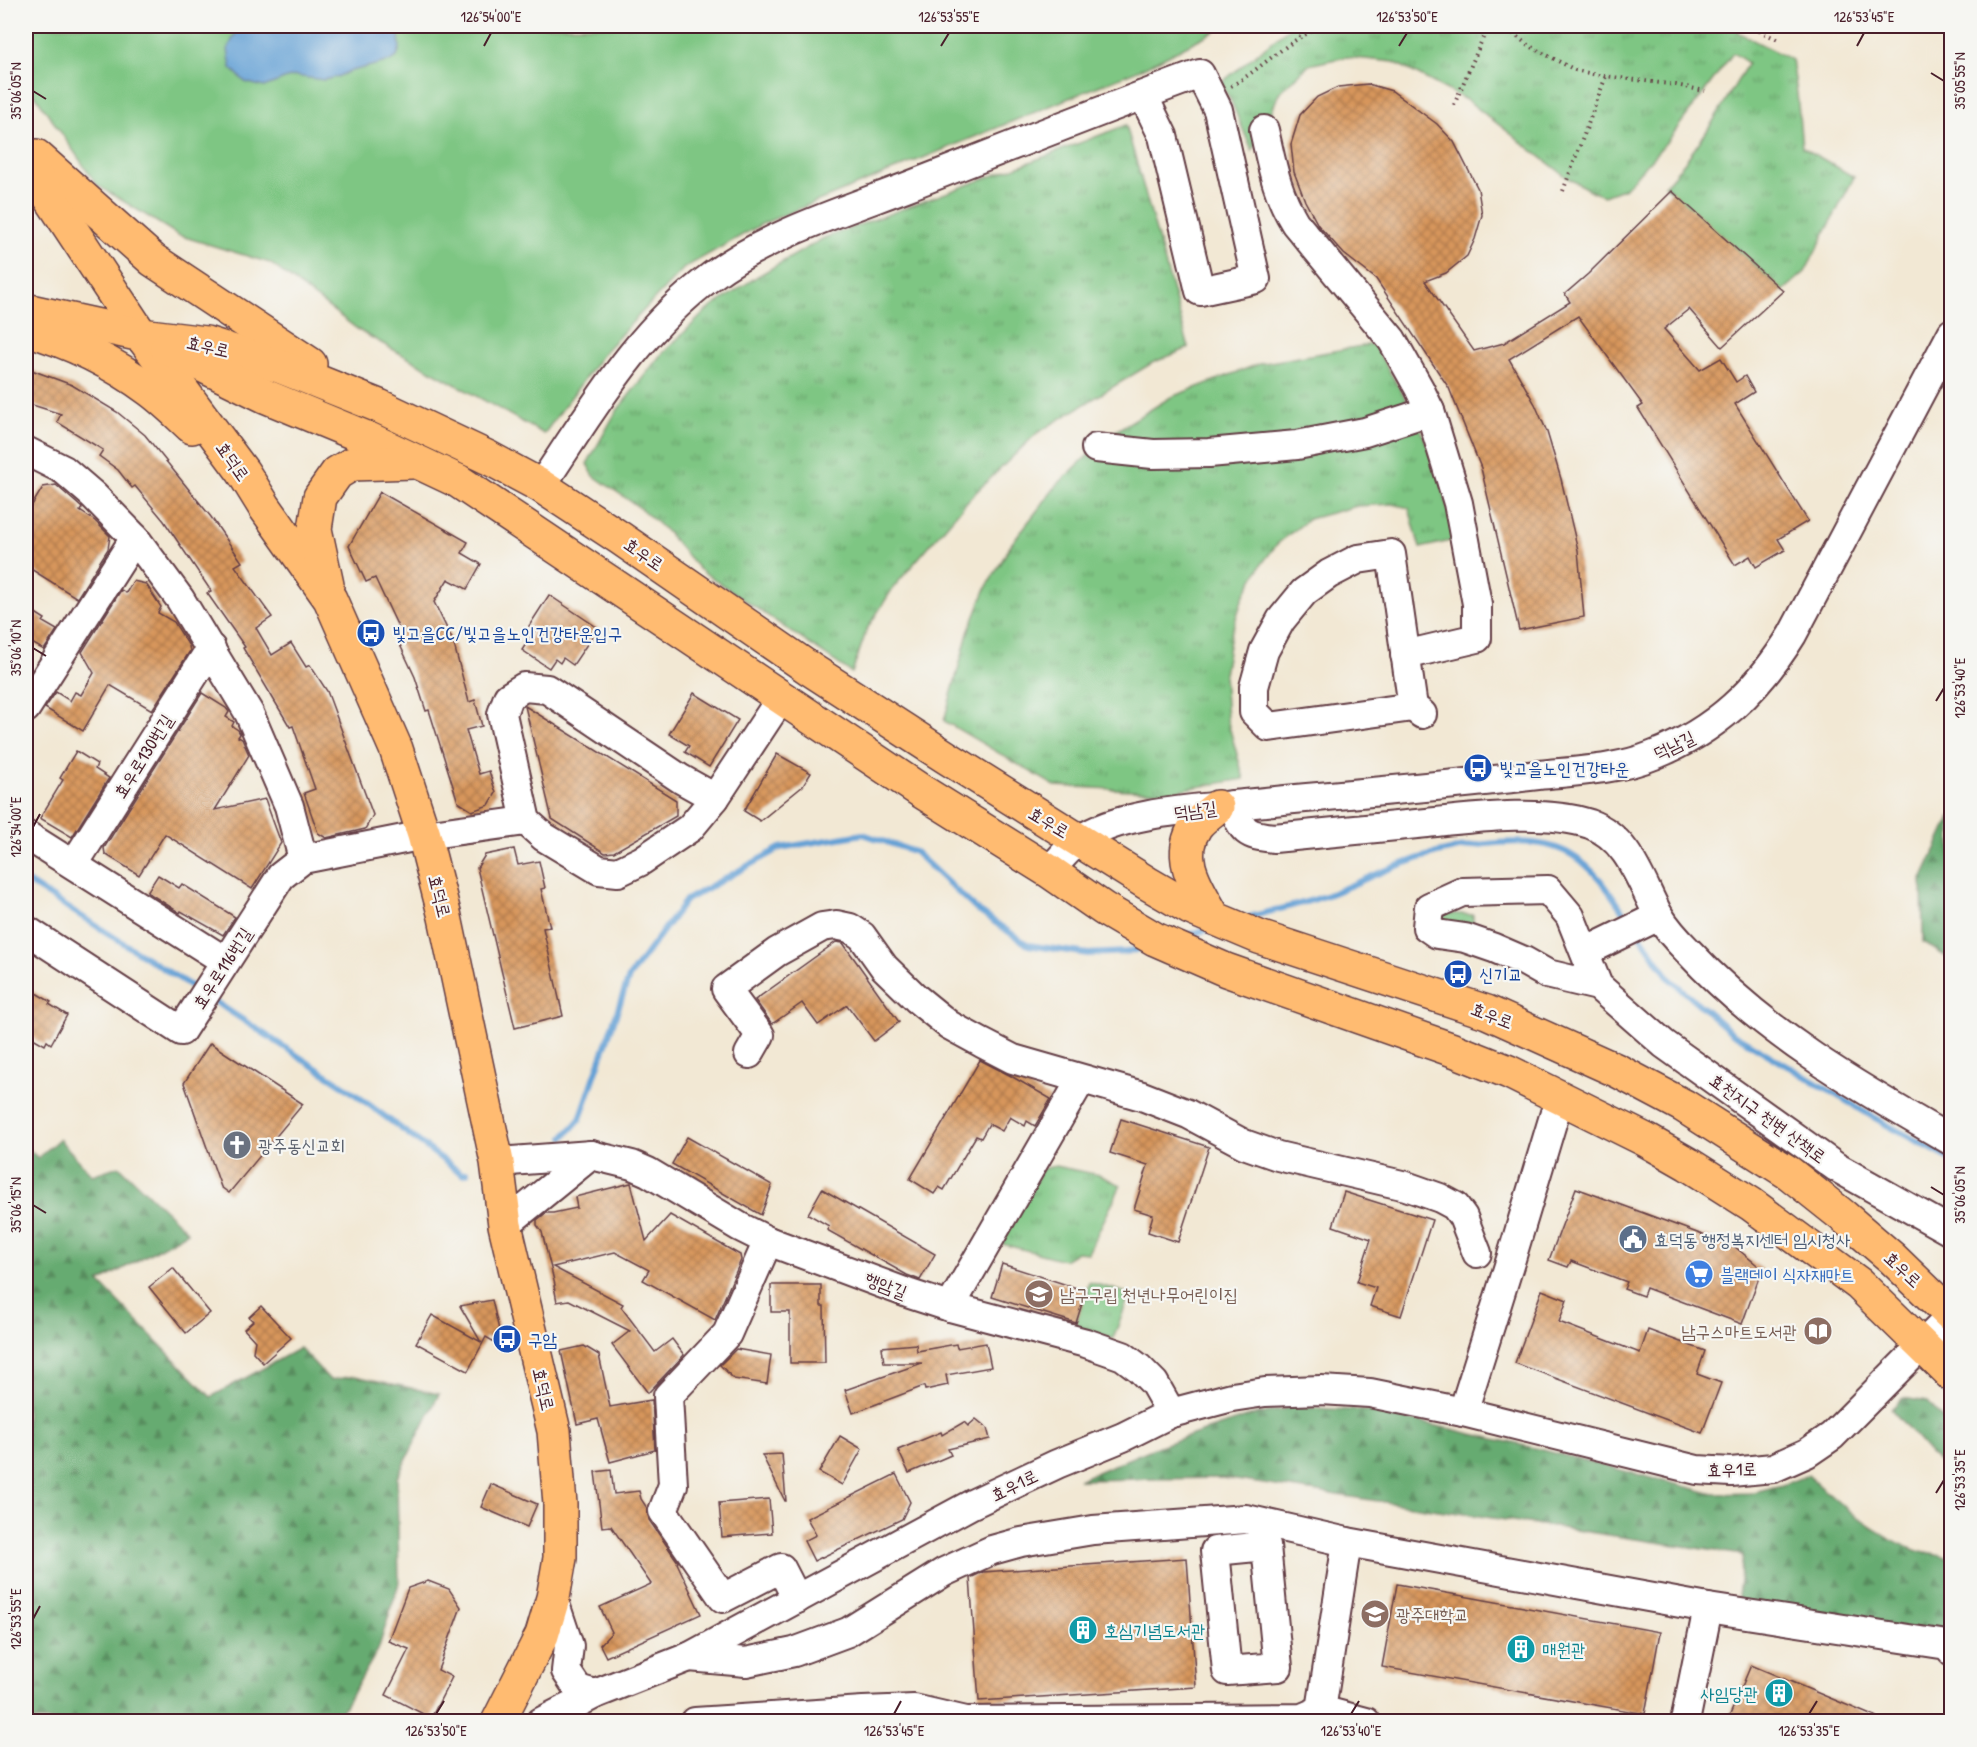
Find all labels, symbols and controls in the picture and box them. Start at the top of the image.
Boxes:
text: 126°54'00"E [461,6,522,27]
text: 126°53'55"E [918,6,980,27]
text: 126°53'50"E [1376,6,1438,27]
text: 126°53'45"E [1834,6,1895,27]
text: 35°05'55"N [1949,52,1970,110]
text: 35°06'05"N [5,62,26,120]
street label: 효우로 [184,329,232,363]
street label: 효덕로 [210,436,256,486]
street label: 효우로 [619,531,669,577]
bus stop icon: 빛고을CC/빛고을노인건강타운입구 [355,617,387,649]
text: 35°06'10"N [5,620,26,676]
place label: 빛고을CC/빛고을노인건강타운입구 [392,621,622,646]
text: 126°53'40"E [1949,657,1970,718]
street label: 효우로130번길 [107,709,179,803]
street label: 덕남길 [1649,724,1699,766]
bus stop icon: 빛고을노인건강타운 [1462,752,1494,784]
place label: 빛고을노인건강타운 [1499,756,1629,781]
street label: 덕남길 [1172,795,1219,825]
text: 126°54'00"E [5,796,26,857]
street label: 효우로 [1024,800,1074,844]
street label: 효덕로 [423,872,457,920]
street label: 효우로116번길 [186,922,258,1014]
bus stop icon: 신기교 [1442,958,1474,990]
place label: 신기교 [1479,962,1522,987]
street label: 효우로 [1467,996,1517,1034]
street label: 효천지구 천변 산책로 [1705,1067,1831,1169]
church icon: 광주동신교회 [221,1129,253,1161]
place label: 광주동신교회 [258,1133,345,1158]
text: 35°06'05"N [1949,1166,1970,1224]
text: 35°06'15"N [5,1177,26,1233]
public building icon: 효덕동 행정복지센터 임시청사 [1617,1223,1649,1255]
place label: 효덕동 행정복지센터 임시청사 [1654,1227,1851,1252]
street label: 효우로 [1879,1245,1927,1293]
supermarket icon: 블랙데이 식자재마트 [1683,1258,1715,1290]
place label: 블랙데이 식자재마트 [1720,1262,1855,1287]
street label: 행암길 [861,1266,911,1305]
school or university icon: 남구구립 천년나무어린이집 [1023,1278,1055,1310]
place label: 남구구립 천년나무어린이집 [1060,1282,1238,1307]
library icon: 남구스마트도서관 [1802,1315,1834,1347]
place label: 남구스마트도서관 [1681,1319,1797,1344]
bus stop icon: 구암 [491,1323,523,1355]
place label: 구암 [528,1327,557,1352]
street label: 효덕로 [527,1365,561,1413]
text: 126°53'35"E [1949,1449,1970,1511]
street label: 효우1로 [1707,1456,1757,1482]
street label: 효우1로 [986,1463,1042,1507]
text: 126°53'55"E [5,1588,26,1650]
school or university icon: 광주대학교 [1359,1598,1391,1630]
place label: 광주대학교 [1396,1602,1468,1627]
building icon: 호심기념도서관 [1067,1614,1099,1646]
place label: 호심기념도서관 [1104,1618,1205,1643]
building icon: 매원관 [1505,1633,1537,1665]
place label: 매원관 [1542,1637,1585,1662]
building icon: 사임당관 [1763,1677,1795,1709]
place label: 사임당관 [1700,1681,1758,1706]
text: 126°53'50"E [405,1720,467,1741]
text: 126°53'45"E [864,1720,925,1741]
text: 126°53'40"E [1321,1720,1382,1741]
text: 126°53'35"E [1778,1720,1840,1741]

